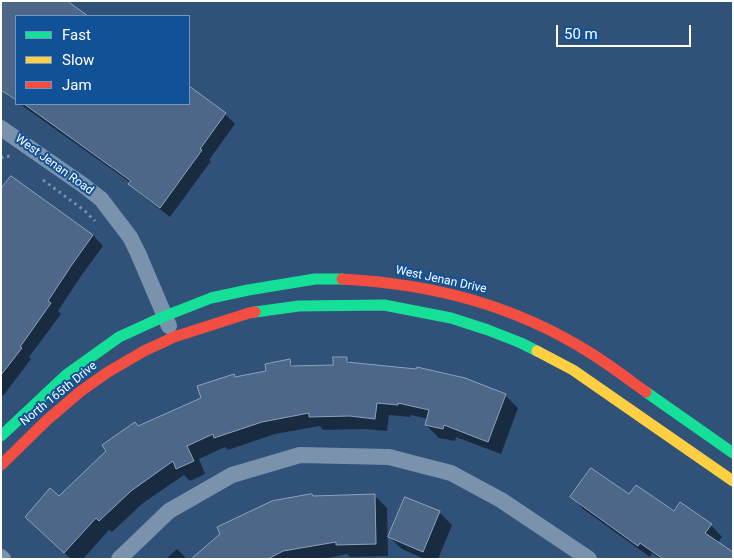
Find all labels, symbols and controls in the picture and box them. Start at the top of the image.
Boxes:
legend [15,15,190,105]
scale bar [559,15,694,47]
text: 50 m [564,25,598,43]
text: Fast [62,26,91,44]
text: Slow [62,51,94,69]
text: Jam [62,76,92,94]
street label: West Jenan Road [12,132,96,198]
street label: West Jenan Drive [394,263,488,297]
street label: North 165th Drive [18,359,100,429]

